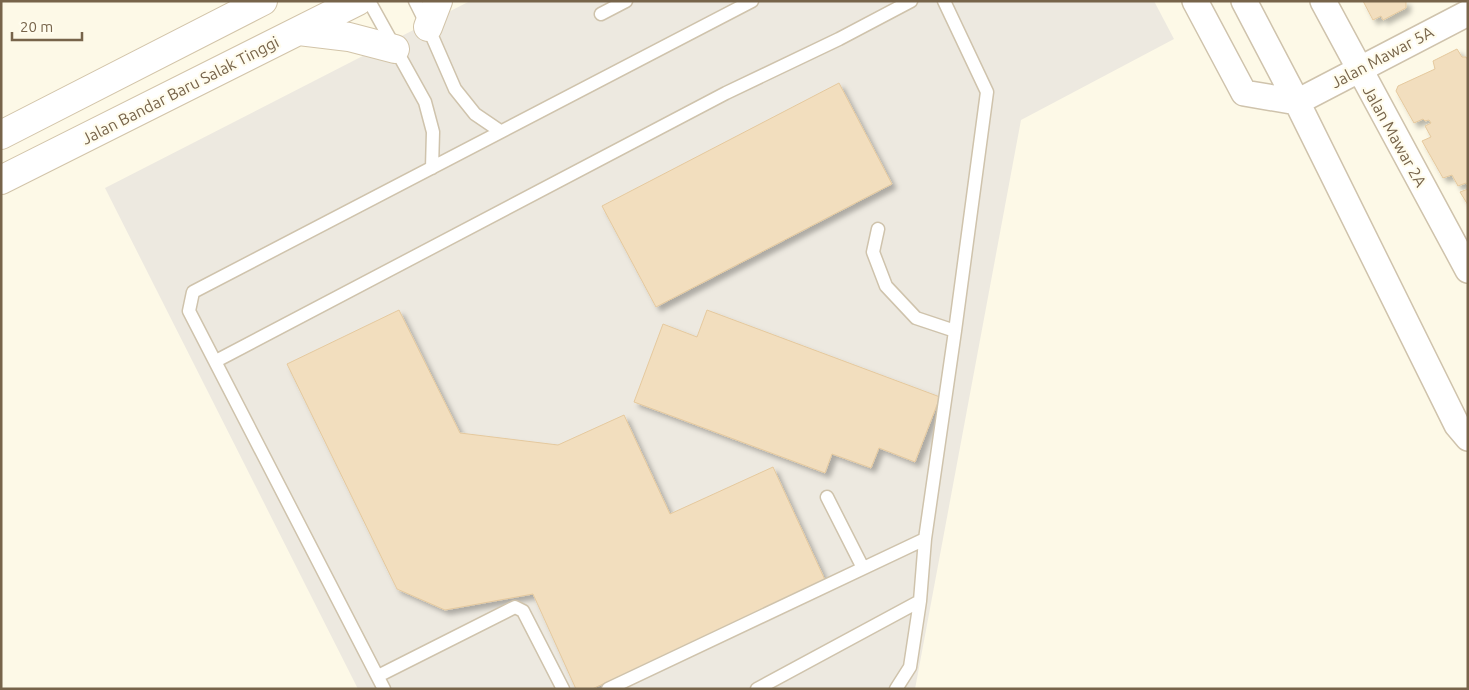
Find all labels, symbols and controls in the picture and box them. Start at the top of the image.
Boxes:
scale bar [12,10,82,42]
text: 20 m [20,18,53,35]
street label: Jalan Mawar 5A [1328,22,1437,92]
street label: Jalan Bandar Baru Salak Tinggi [78,32,282,148]
street label: Jalan Mawar 2A [1360,82,1431,190]

